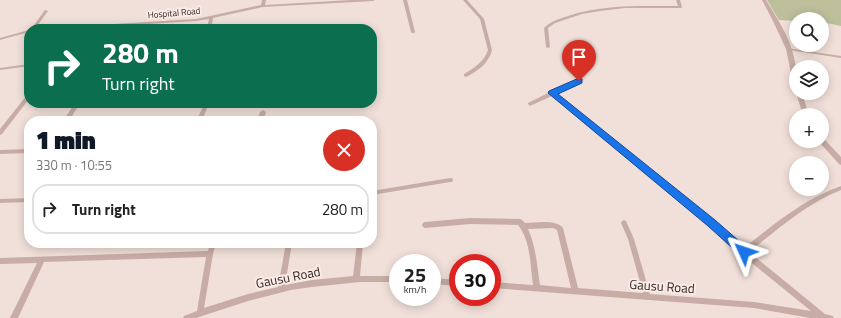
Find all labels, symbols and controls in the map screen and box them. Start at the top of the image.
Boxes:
street label: Hospital Road [147,4,201,21]
map controls [789,12,829,196]
button: search [789,12,829,52]
text: 280 m [102,31,179,74]
icon: right [36,40,88,92]
pin [562,40,596,81]
icon: arrive [568,46,590,68]
button: layers [789,60,829,100]
text: Turn right [102,70,175,97]
button: + [789,108,829,148]
text: 1 min [36,122,96,158]
button: close [323,129,365,171]
text: 330 m · 10:55 [36,155,112,175]
button: − [789,156,829,196]
icon: right [38,198,60,220]
text: Turn right [72,198,136,221]
text: 280 m [322,198,363,221]
position arrow [723,231,765,273]
speed limit sign: 30 [449,254,501,306]
text: 25 [404,259,426,290]
street label: Gausu Road [254,261,322,293]
street label: Gausu Road [629,274,695,298]
text: km/h [404,282,426,297]

